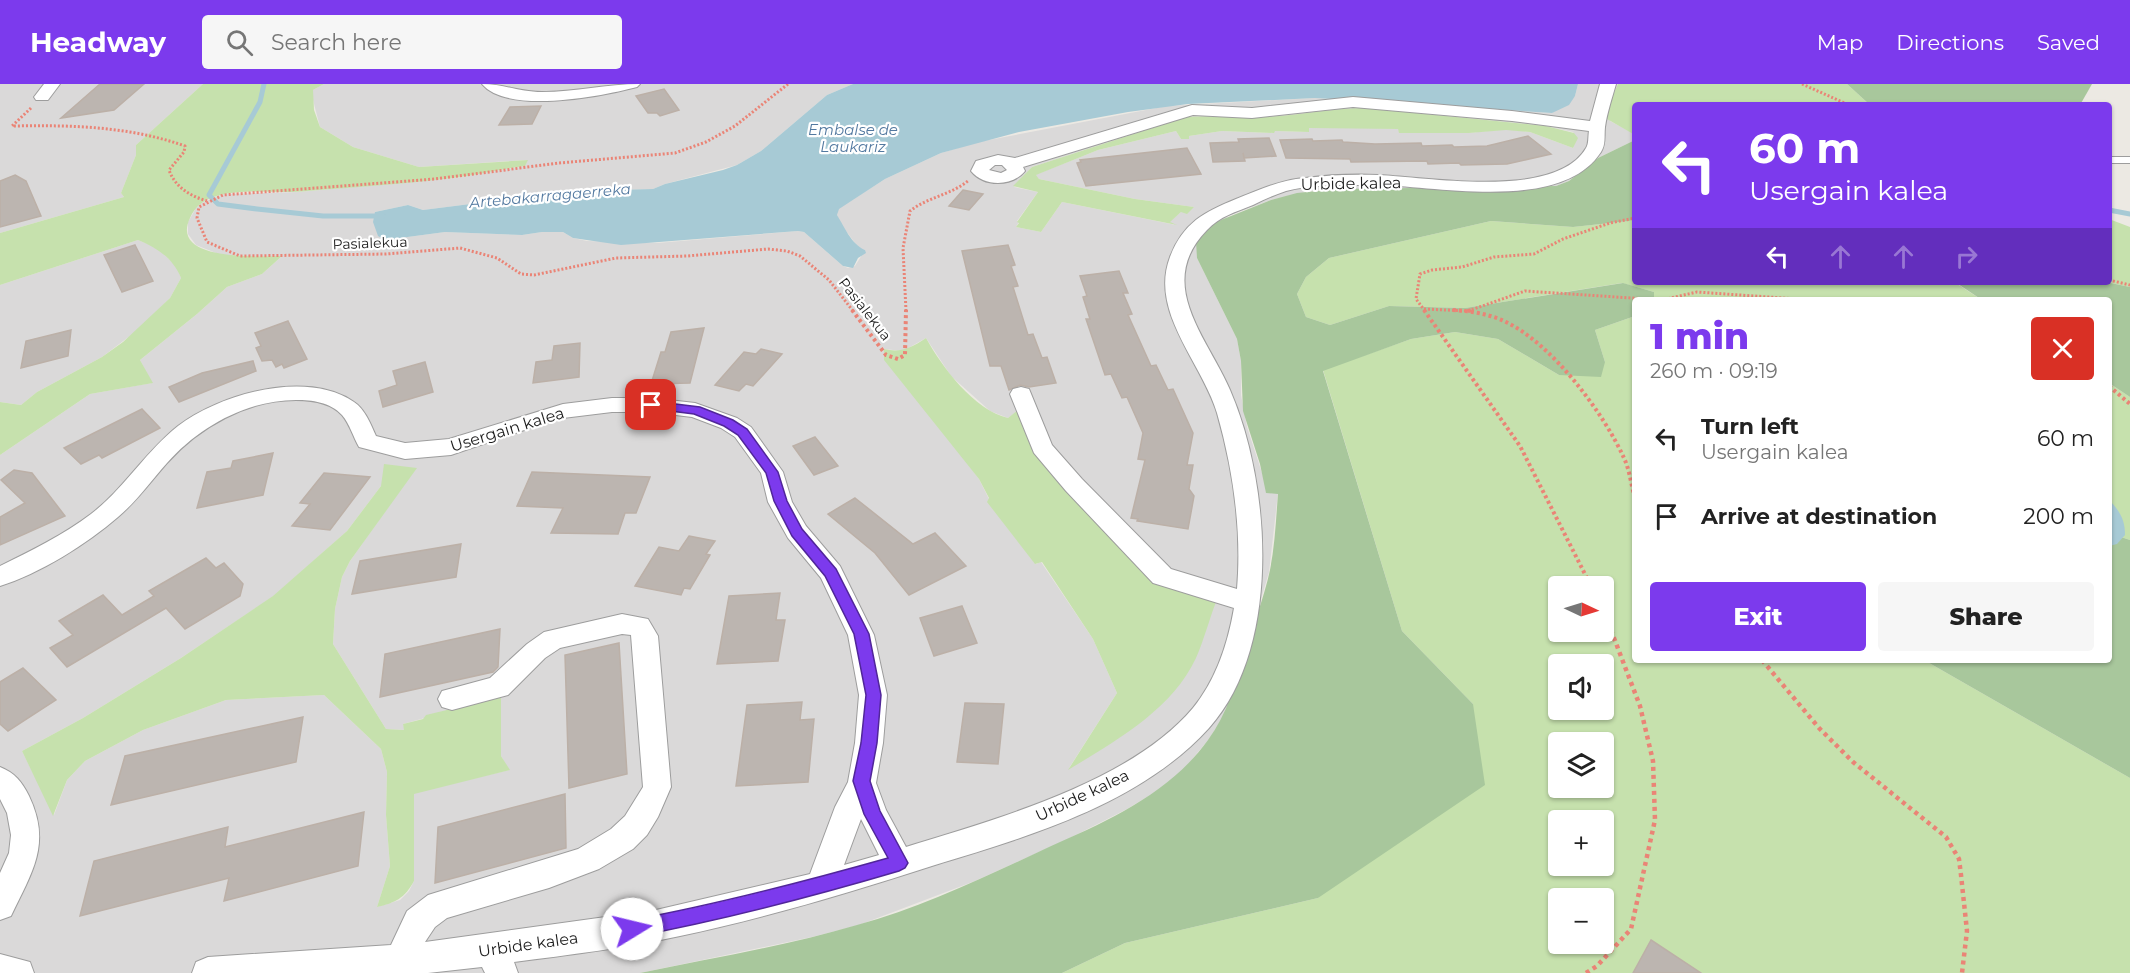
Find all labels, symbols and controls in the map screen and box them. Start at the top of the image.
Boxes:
search box [202,15,622,69]
text: Headway [30,25,166,59]
icon: search [223,26,256,59]
text: Search here [271,29,402,56]
text: Map [1817,30,1863,55]
text: Directions [1896,30,2004,55]
text: Saved [2037,30,2100,55]
water label: Embalse de Laukariz [808,120,898,156]
text: 60 m [1749,122,1860,174]
icon: left [1650,126,1728,204]
street label: Urbide kalea [1300,173,1402,194]
text: Usergain kalea [1749,174,1948,207]
water label: Artebakarragaerreka [467,179,631,212]
street label: Pasialekua [332,233,408,253]
icon: left [1761,240,1794,273]
icon: ahead [1824,240,1857,273]
icon: ahead [1887,240,1920,273]
icon: right [1950,240,1983,273]
street label: Pasialekua [835,274,895,344]
text: 1 min [1650,314,1749,358]
button: close [2031,317,2094,380]
text: 260 m · 09:19 [1650,359,1778,383]
pin [625,379,676,430]
icon: arrive [634,388,667,421]
street label: Usergain kalea [448,403,566,456]
text: Turn left [1701,413,1799,440]
icon: left [1650,422,1683,455]
text: 60 m [2037,425,2094,452]
text: Usergain kalea [1701,440,1849,464]
icon: arrive [1650,500,1683,533]
text: Arrive at destination [1701,503,1937,530]
text: 200 m [2023,503,2094,530]
north arrow [1548,576,1614,642]
map controls [1548,576,1614,954]
button: Exit [1650,582,1866,651]
button: Share [1878,582,2094,651]
button: sound [1548,654,1614,720]
button: layers [1548,732,1614,798]
street label: Urbide kalea [1032,766,1132,825]
button: + [1548,810,1614,876]
button: − [1548,888,1614,954]
position arrow [600,897,664,961]
street label: Urbide kalea [477,928,579,961]

